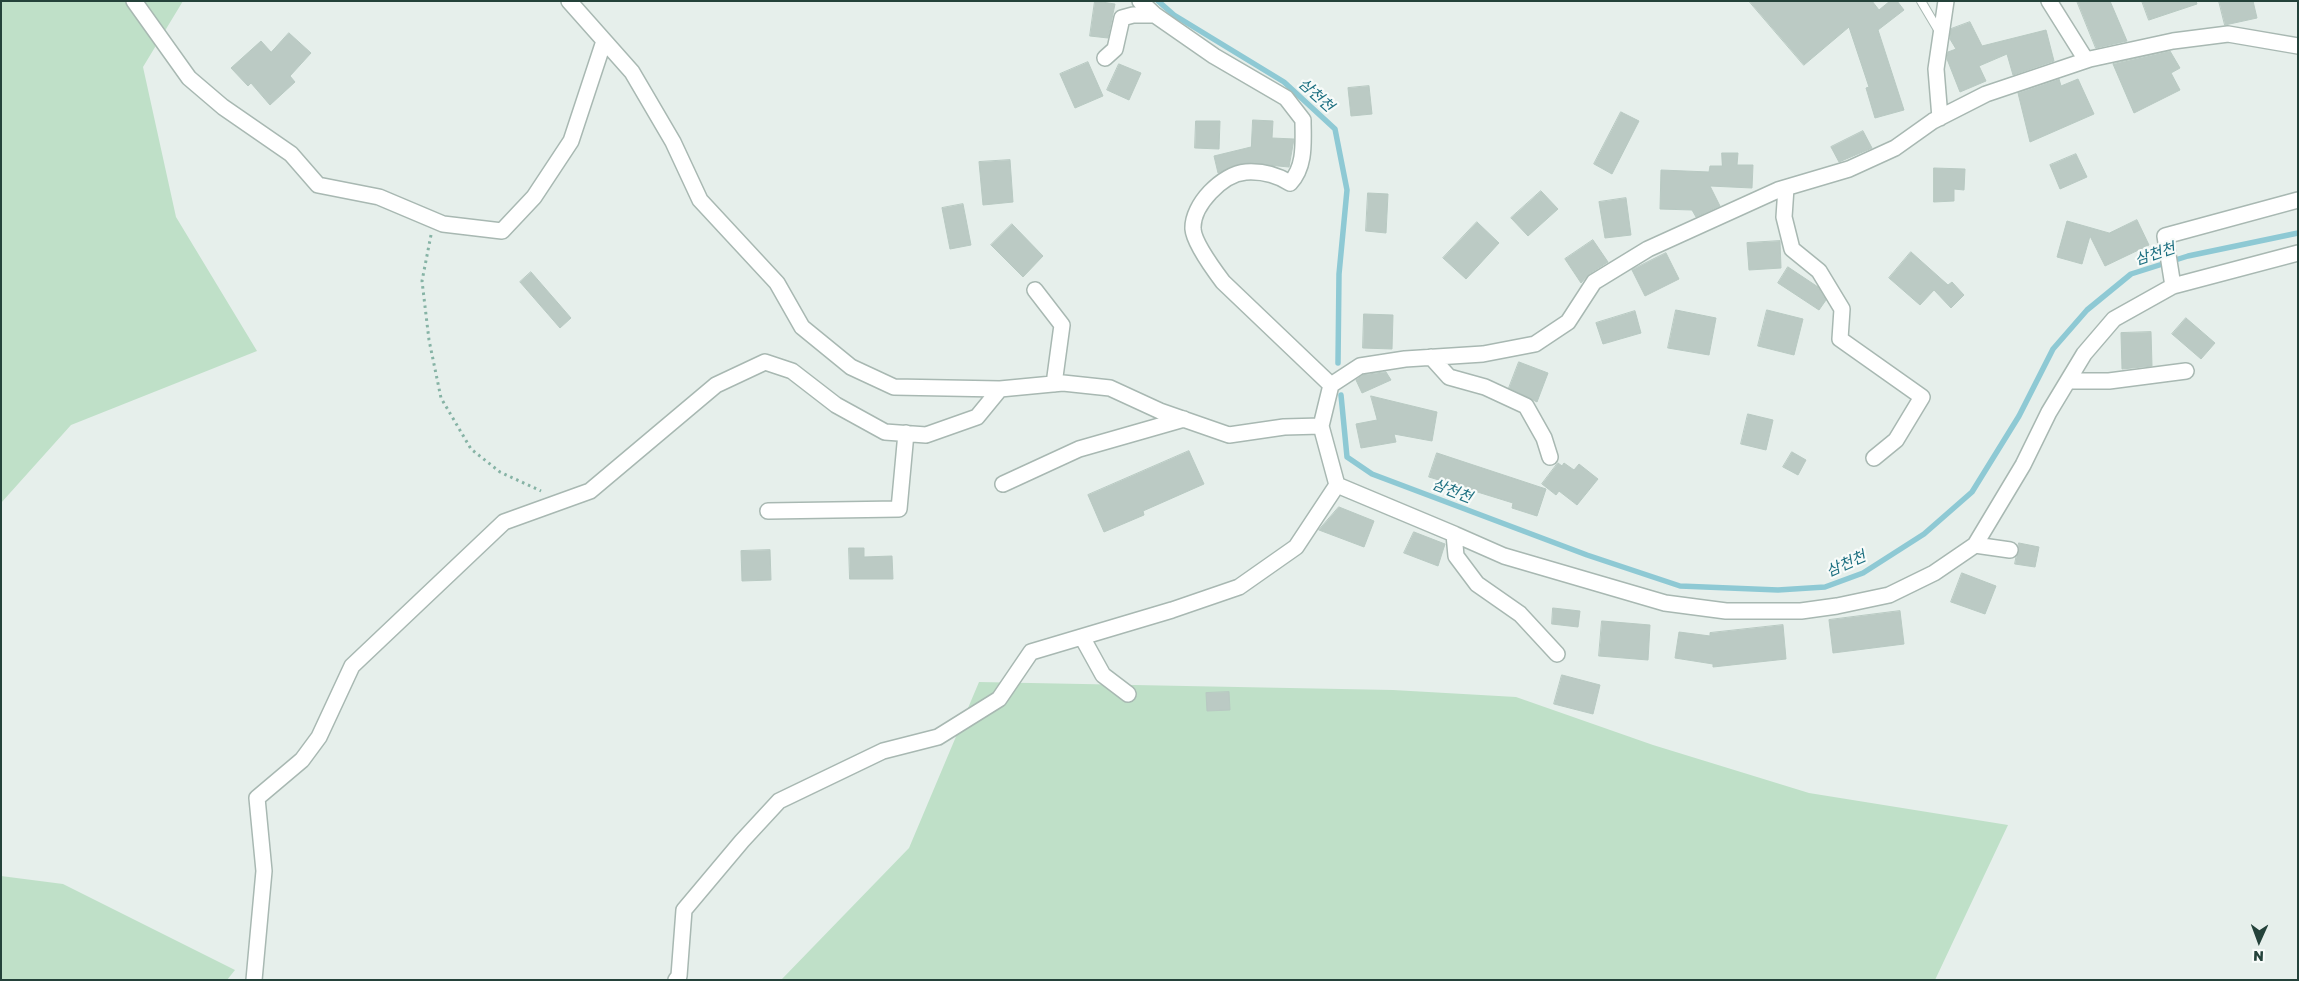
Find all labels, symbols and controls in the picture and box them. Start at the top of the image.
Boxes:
water label: 삼천천 [1295,74,1337,116]
water label: 삼천천 [2133,239,2177,269]
water label: 삼천천 [1429,475,1475,507]
water label: 삼천천 [1823,547,1869,581]
north arrow [2234,916,2284,966]
text: N [2253,948,2264,965]

